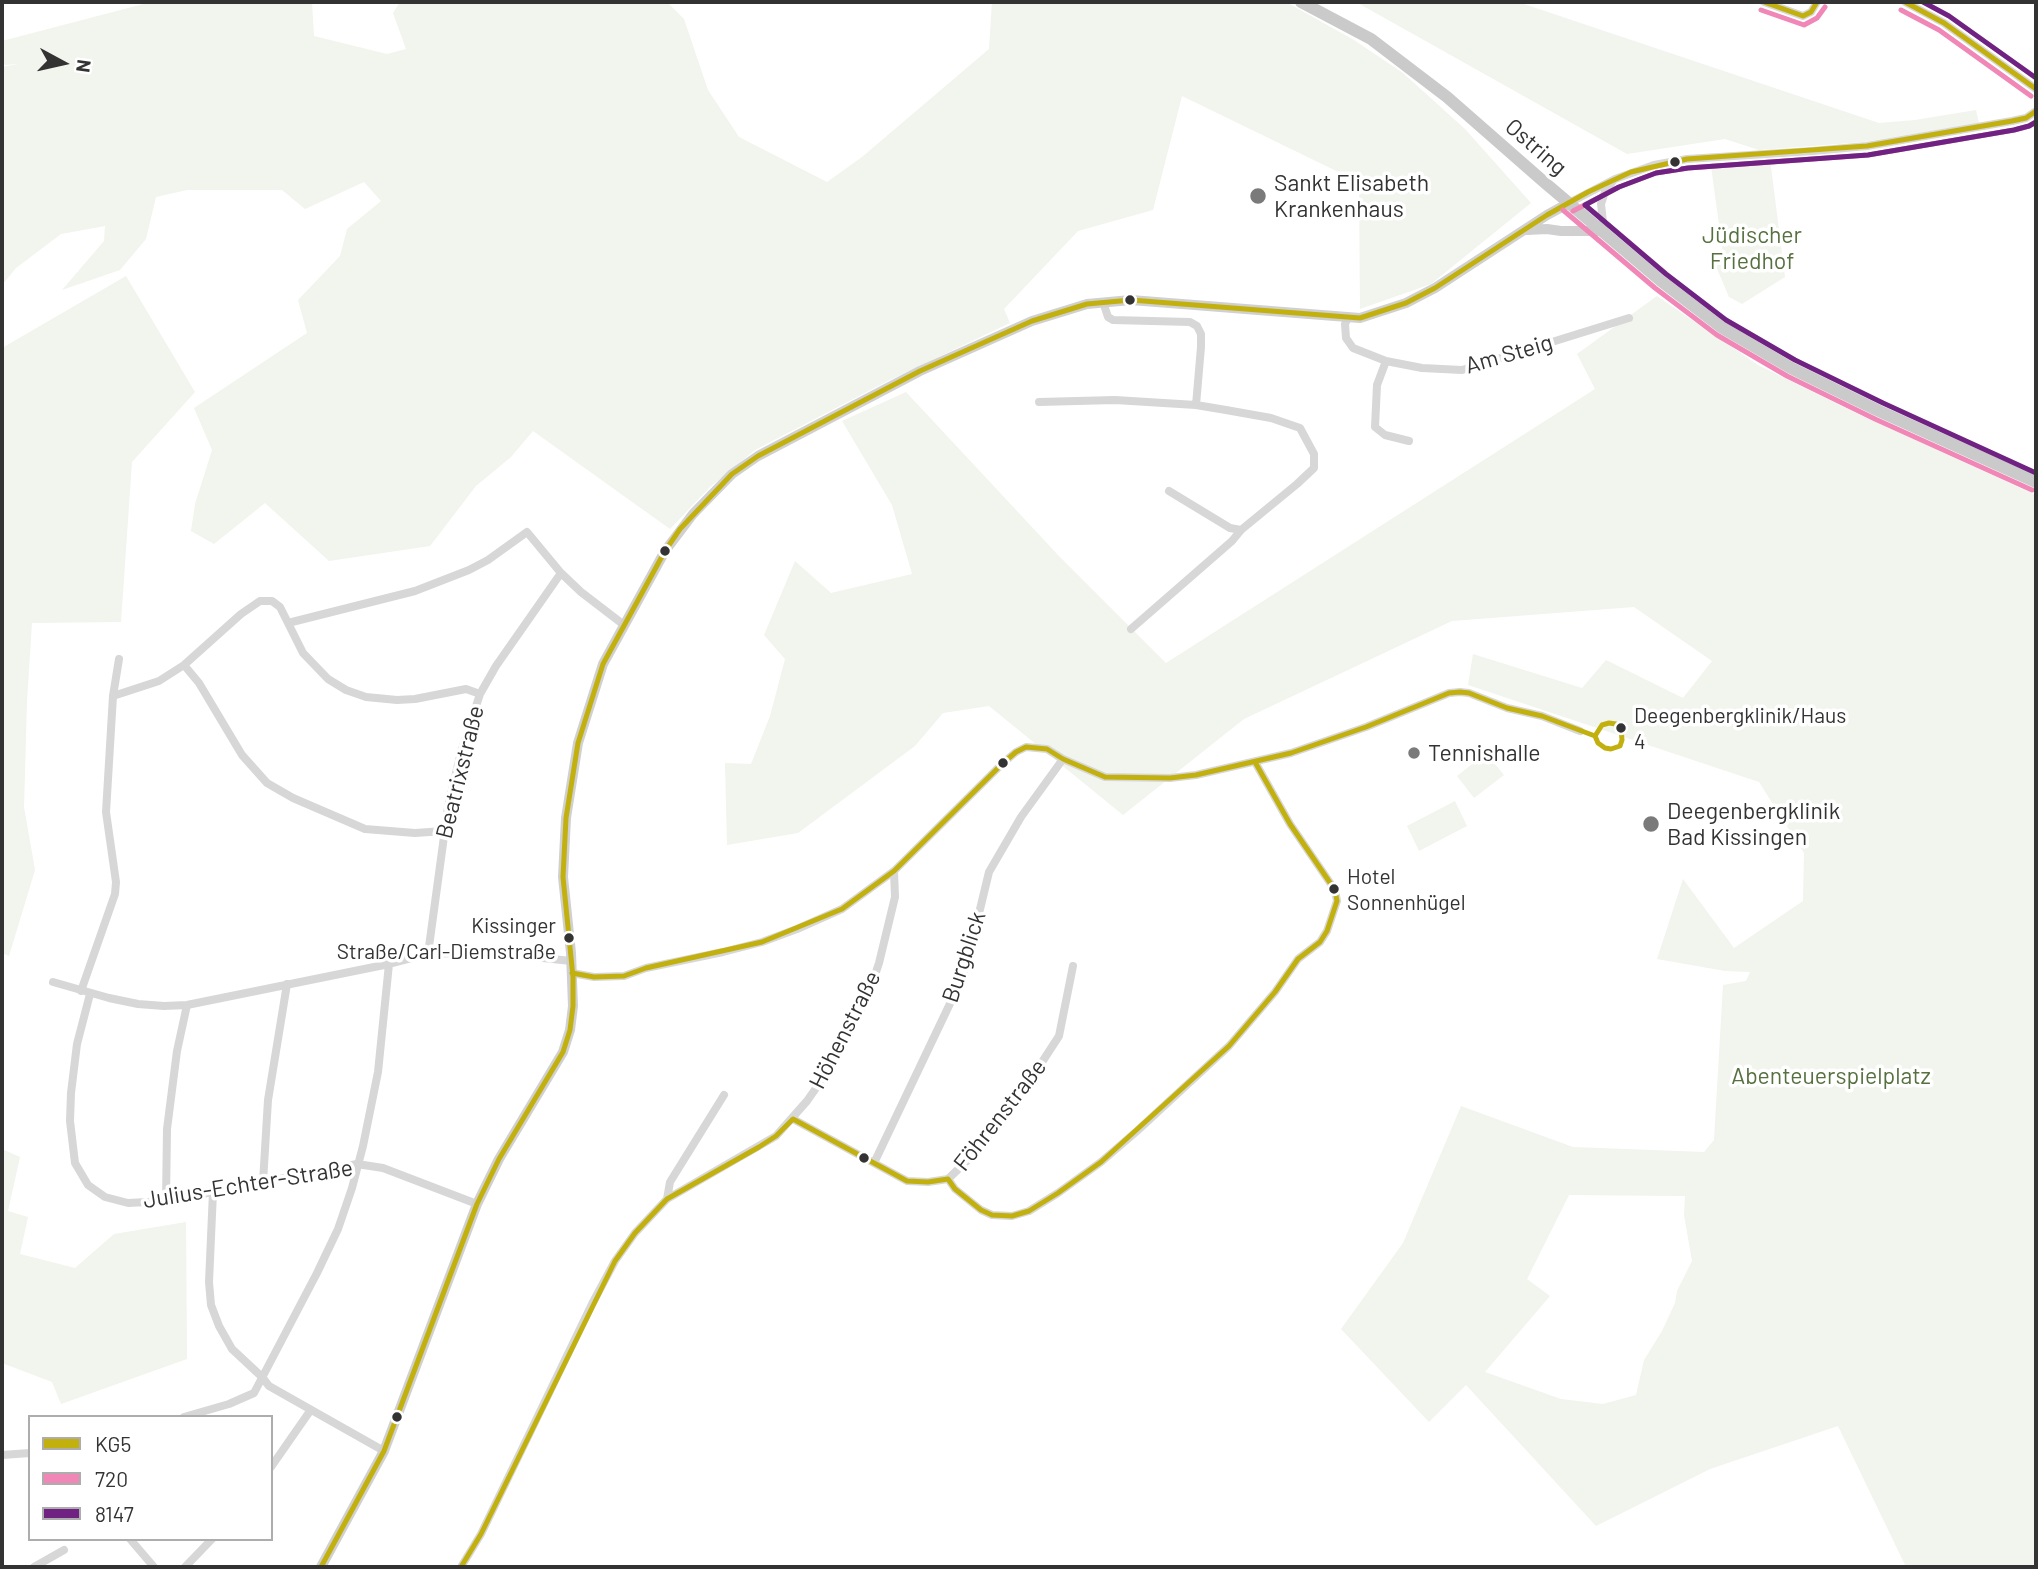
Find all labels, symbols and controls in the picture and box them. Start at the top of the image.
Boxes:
north arrow [28,28,98,98]
text: N [72,58,97,74]
street label: Ostring [1500,113,1572,181]
unlabelled marker [1668,155,1682,169]
place label: Sankt Elisabeth Krankenhaus [1274,169,1429,223]
marker: Sankt Elisabeth Krankenhaus [1248,186,1268,206]
park label: Jüdischer Friedhof [1702,221,1802,275]
unlabelled marker [1123,293,1137,307]
street label: Am Steig [1462,328,1556,380]
unlabelled marker [658,544,672,558]
street label: Beatrixstraße [430,703,490,841]
place label: Deegenbergklinik/Haus 4 [1634,703,1846,753]
marker: Deegenbergklinik/Haus 4 [1614,721,1628,735]
place label: Tennishalle [1428,739,1540,767]
marker: Tennishalle [1406,745,1422,761]
unlabelled marker [996,756,1010,770]
place label: Deegenbergklinik Bad Kissingen [1667,797,1840,851]
marker: Deegenbergklinik Bad Kissingen [1641,814,1661,834]
place label: Hotel Sonnenhügel [1347,864,1466,914]
marker: Hotel Sonnenhügel [1327,882,1341,896]
street label: Burgblick [936,908,992,1006]
place label: Kissinger Straße/Carl-Diemstraße [337,913,556,963]
marker: Kissinger Straße/Carl-Diemstraße [562,931,576,945]
street label: Höhenstraße [803,966,887,1094]
street label: Föhrenstraße [948,1054,1052,1176]
park label: Abenteuerspielplatz [1731,1062,1931,1090]
unlabelled marker [857,1151,871,1165]
street label: Julius-Echter-Straße [141,1154,355,1214]
unlabelled marker [390,1410,404,1424]
legend [28,1415,273,1541]
text: KG5 [95,1431,131,1456]
text: 720 [95,1466,128,1491]
text: 8147 [95,1501,134,1526]

